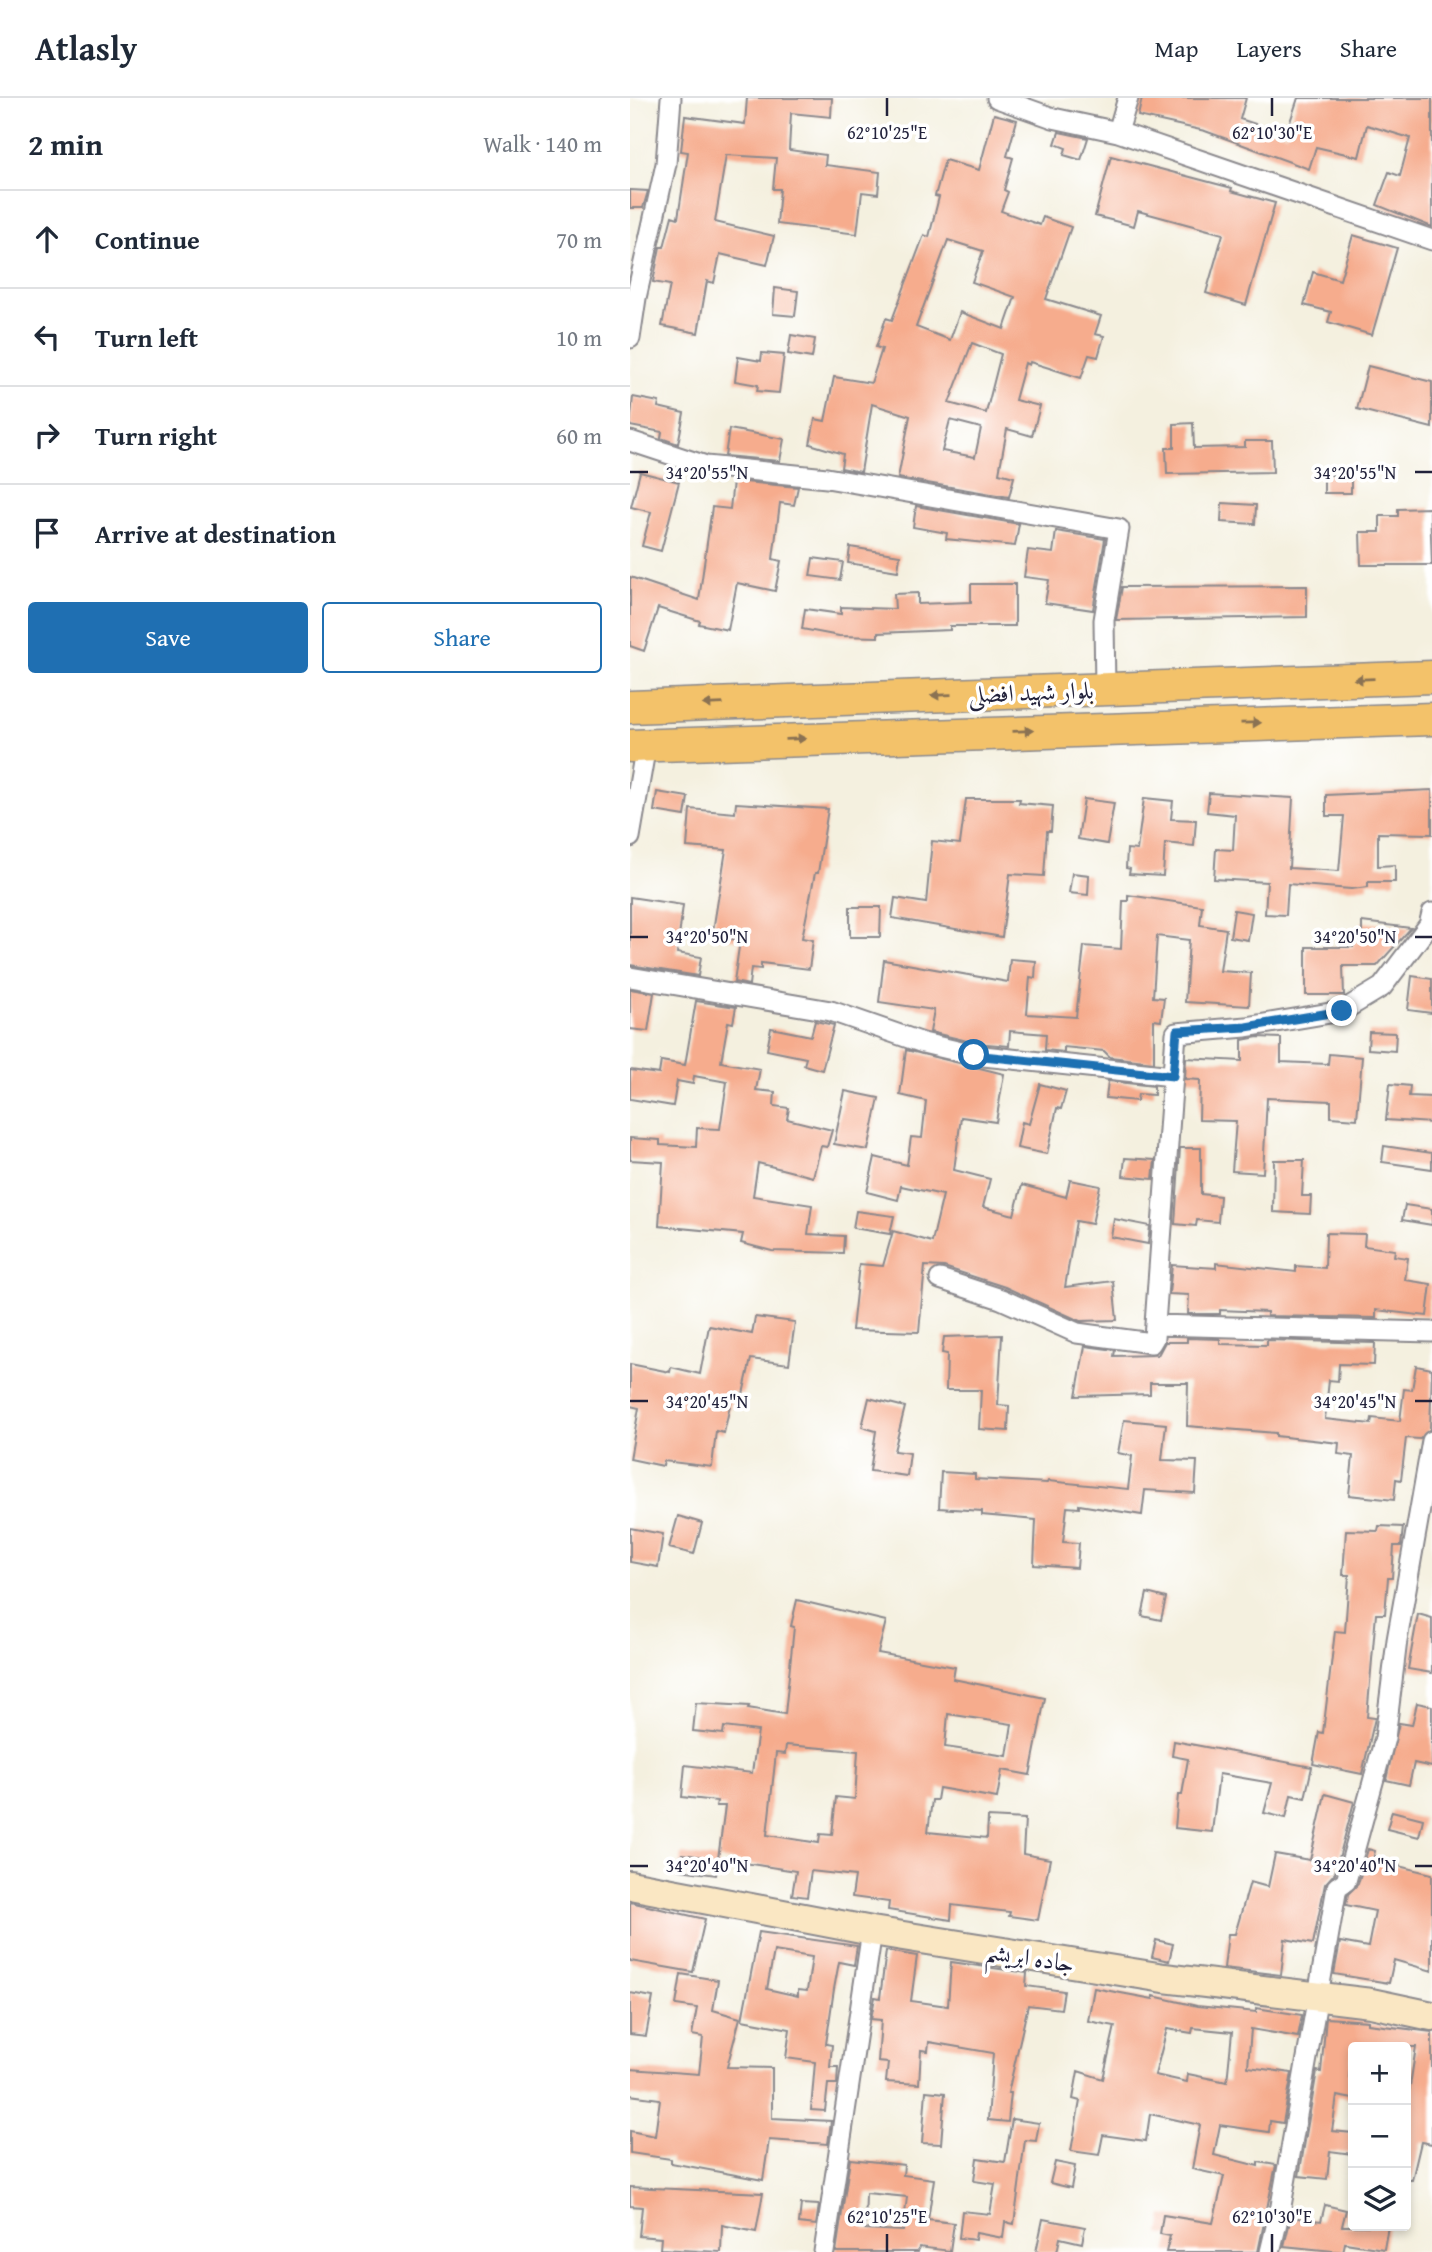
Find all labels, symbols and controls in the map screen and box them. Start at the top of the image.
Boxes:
text: Atlasly [35,24,137,72]
text: Map [1155,31,1198,66]
text: Layers [1236,31,1302,66]
text: Share [1340,31,1397,66]
text: 62°10'25"E [847,119,927,146]
text: 62°10'30"E [1232,119,1312,146]
text: 2 min [28,122,103,166]
text: Walk · 140 m [483,127,602,160]
icon: ahead [28,220,66,258]
text: Continue [95,220,200,259]
text: 70 m [556,223,602,256]
icon: left [28,318,66,356]
text: Turn left [95,318,198,357]
text: 10 m [556,321,602,354]
icon: right [28,416,66,454]
text: Turn right [95,416,217,455]
text: 60 m [556,419,602,452]
text: 34°20'55"N [666,459,749,486]
text: 34°20'55"N [1314,459,1397,486]
icon: arrive [28,514,66,552]
text: Arrive at destination [95,514,336,553]
button: Save [28,602,308,673]
button: Share [322,602,602,673]
street label: بلوار شهید افضلی [968,672,1094,712]
one-way arrow [1353,674,1375,685]
one-way arrow [929,690,951,701]
one-way arrow [702,698,724,709]
one-way arrow [1240,718,1262,729]
one-way arrow [1013,725,1035,736]
one-way arrow [785,734,807,745]
text: 34°20'50"N [666,923,749,950]
text: 34°20'50"N [1314,923,1397,950]
route end [1326,995,1357,1026]
route start [958,1039,989,1070]
text: 34°20'45"N [666,1388,749,1415]
text: 34°20'45"N [1314,1388,1397,1415]
text: 34°20'40"N [666,1852,749,1879]
text: 34°20'40"N [1314,1852,1397,1879]
street label: جاده ابریشم [982,1933,1077,1988]
map controls [1348,2042,1411,2231]
button: + [1348,2042,1411,2105]
button: − [1348,2105,1411,2168]
button: layers [1348,2168,1411,2231]
text: 62°10'25"E [847,2203,927,2230]
text: 62°10'30"E [1232,2203,1312,2230]

